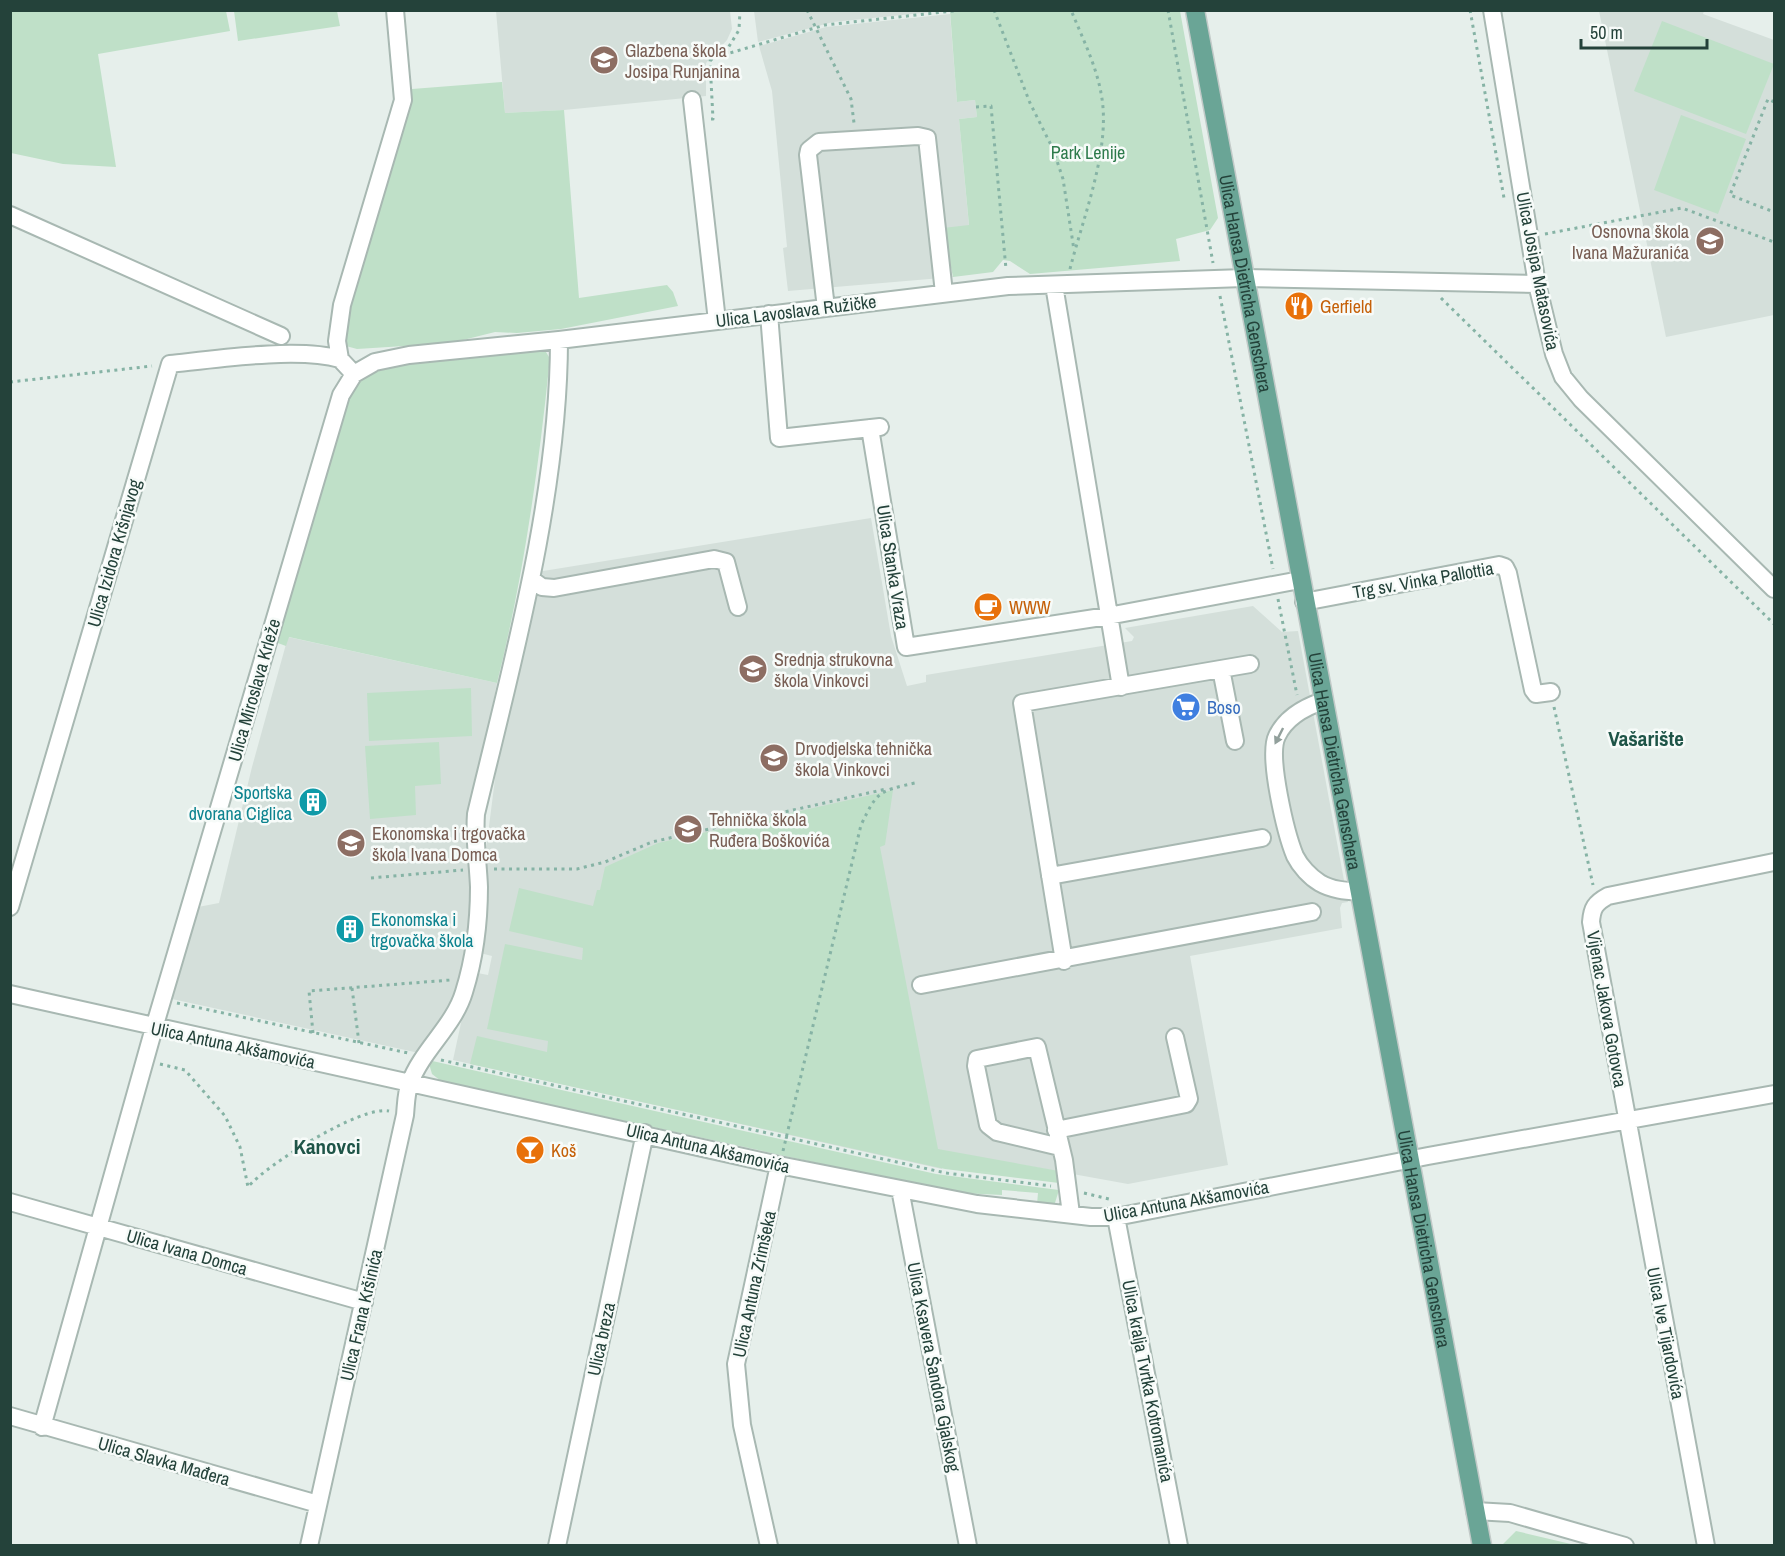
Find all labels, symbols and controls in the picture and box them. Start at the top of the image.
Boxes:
scale bar [1581,12,1707,50]
text: 50 m [1590,20,1623,45]
place label: Glazbena škola Josipa Runjanina [625,38,740,84]
school or university icon: Glazbena škola Josipa Runjanina [588,44,620,76]
park label: Park Lenije [1051,140,1125,165]
street label: Ulica Hansa Dietricha Genschera [1213,172,1279,394]
street label: Ulica Josipa Matasovića [1510,190,1566,352]
place label: Osnovna škola Ivana Mažuranića [1572,219,1689,265]
school or university icon: Osnovna škola Ivana Mažuranića [1694,225,1726,257]
street label: Ulica Lavoslava Ružičke [714,289,878,333]
restaurant icon: Gerfield [1283,290,1315,322]
place label: Gerfield [1320,294,1373,319]
street label: Ulica Izidora Kršnjavog [81,475,147,630]
street label: Ulica Stanka Vraza [871,503,915,631]
street label: Trg sv. Vinka Pallottia [1351,555,1495,605]
cafe icon: WWW [972,591,1004,623]
place label: WWW [1009,595,1051,620]
street label: Ulica Miroslava Krleže [222,616,286,764]
place label: Srednja strukovna škola Vinkovci [774,647,893,693]
street label: Ulica Hansa Dietricha Genschera [1303,650,1368,872]
school or university icon: Srednja strukovna škola Vinkovci [737,653,769,685]
supermarket icon: Boso [1170,691,1202,723]
place label: Boso [1207,695,1241,720]
district label: Vašarište [1608,724,1684,753]
one-way arrow [1275,727,1284,744]
place label: Drvodjelska tehnička škola Vinkovci [795,736,932,782]
school or university icon: Drvodjelska tehnička škola Vinkovci [758,742,790,774]
place label: Sportska dvorana Ciglica [189,780,292,826]
building icon: Sportska dvorana Ciglica [297,786,329,818]
place label: Tehnička škola Ruđera Boškovića [709,807,830,853]
school or university icon: Tehnička škola Ruđera Boškovića [672,813,704,845]
place label: Ekonomska i trgovačka škola Ivana Domca [372,821,525,867]
school or university icon: Ekonomska i trgovačka škola Ivana Domca [335,827,367,859]
place label: Ekonomska i trgovačka škola [371,907,474,953]
building icon: Ekonomska i trgovačka škola [334,913,366,945]
street label: Vijenac Jakova Gotovca [1581,929,1633,1089]
street label: Ulica Antuna Akšamovića [149,1015,317,1075]
street label: Ulica Antuna Akšamovića [624,1117,792,1179]
street label: Ulica Hansa Dietricha Genschera [1392,1128,1457,1350]
district label: Kanovci [294,1132,361,1161]
bar icon: Koš [514,1134,546,1166]
place label: Koš [551,1138,576,1163]
street label: Ulica Antuna Akšamovića [1101,1174,1271,1228]
street label: Ulica Antuna Zrimšeka [726,1208,782,1360]
street label: Ulica Ivana Domca [124,1223,250,1281]
street label: Ulica Frana Kršinića [334,1247,388,1383]
street label: Ulica Ksavera Šandora Gjalskog [901,1260,967,1475]
street label: Ulica Ive Tijardovića [1641,1265,1691,1401]
street label: Ulica kralja Tvrtka Kotromanića [1116,1278,1180,1484]
street label: Ulica breza [581,1300,621,1378]
street label: Ulica Slavka Mađera [95,1430,233,1492]

